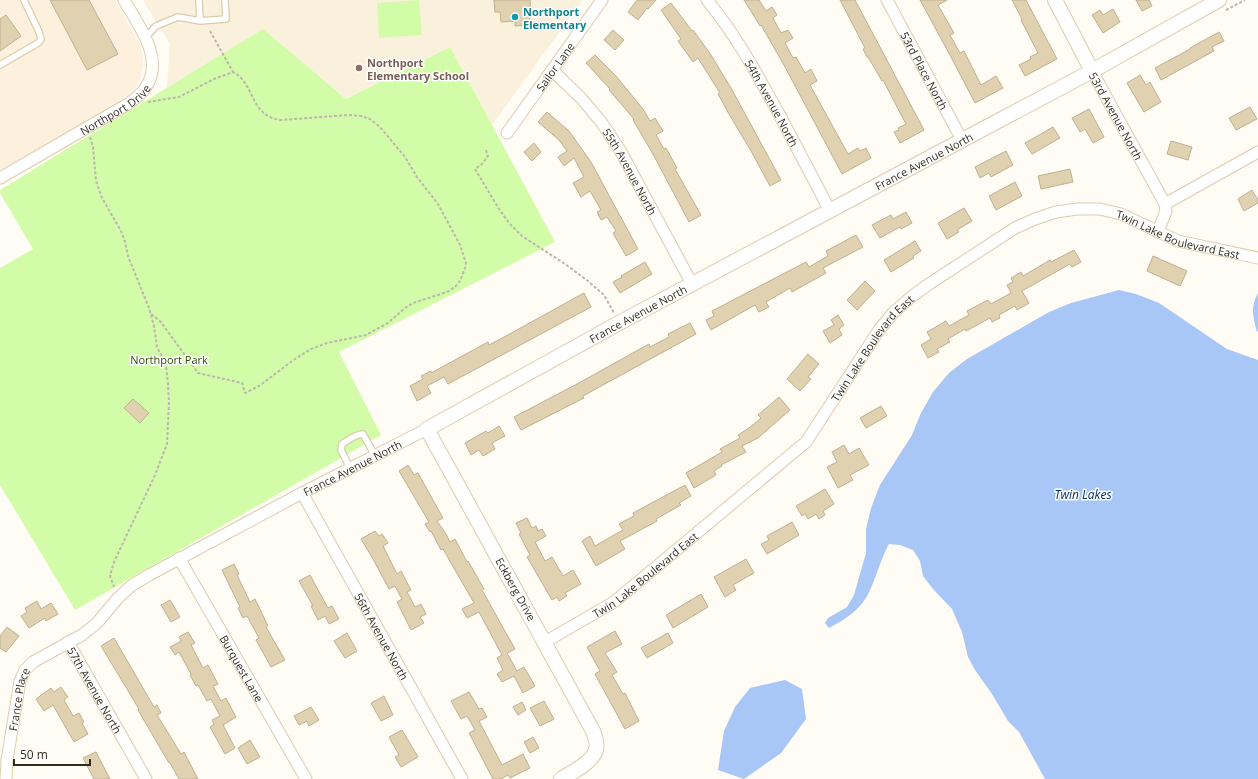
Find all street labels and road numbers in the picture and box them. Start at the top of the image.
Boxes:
street label: 53rd Place North [898,29,952,112]
street label: Sailor Lane [532,39,577,94]
street label: 54th Avenue North [742,56,802,149]
street label: 53rd Avenue North [1086,69,1147,162]
street label: Northport Drive [77,81,153,138]
street label: 55th Avenue North [600,125,661,217]
street label: France Avenue North [872,129,975,193]
street label: Twin Lake Boulevard East [1115,206,1241,261]
street label: France Avenue North [586,281,689,346]
street label: Twin Lake Boulevard East [827,291,917,404]
street label: France Avenue North [300,436,404,499]
street label: Twin Lake Boulevard East [590,528,701,620]
street label: Eckberg Drive [492,555,540,623]
street label: 56th Avenue North [352,590,412,682]
street label: Burquest Lane [217,632,267,704]
street label: 57th Avenue North [65,644,126,736]
street label: France Place [4,665,33,732]

